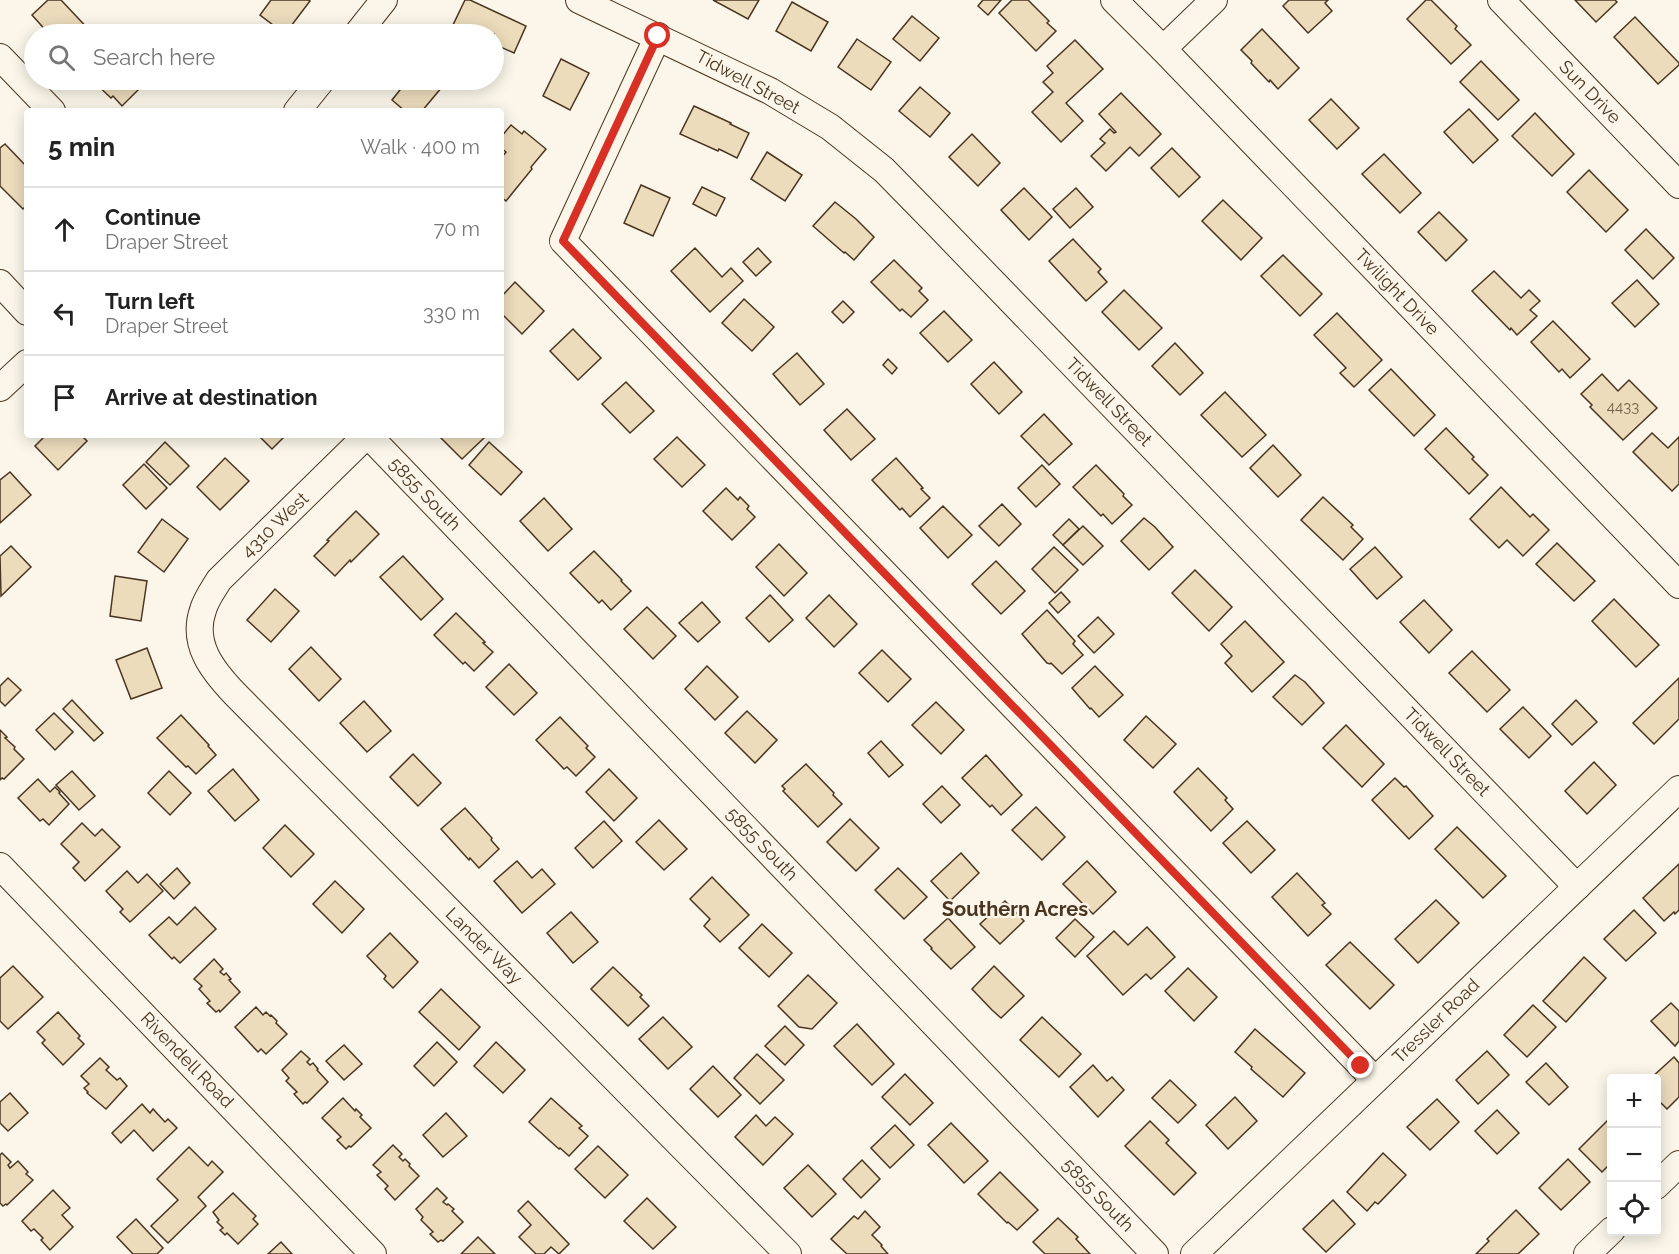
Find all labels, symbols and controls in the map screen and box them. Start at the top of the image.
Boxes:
route start [644,22,670,48]
search box [24,24,504,90]
icon: search [45,41,78,74]
text: Search here [93,44,215,70]
street label: Tidwell Street [693,45,804,118]
street label: Sun Drive [1555,56,1626,128]
text: 5 min [48,132,115,162]
text: Walk · 400 m [360,135,480,159]
text: Continue [105,204,201,230]
icon: ahead [48,213,81,246]
text: 70 m [434,217,480,241]
text: Draper Street [105,230,228,254]
street label: Twilight Drive [1351,244,1444,340]
text: Turn left [105,288,195,314]
icon: left [48,297,81,330]
text: 330 m [423,301,480,325]
text: Draper Street [105,314,228,338]
street label: Tidwell Street [1062,353,1157,450]
icon: arrive [48,381,81,414]
text: Arrive at destination [105,384,318,410]
house number: 4433 [1607,398,1639,416]
street label: 5855 South [385,453,465,535]
street label: 4310 West [237,488,313,562]
street label: Tidwell Street [1400,703,1495,800]
street label: 5855 South [722,803,802,885]
district label: Southern Acres [942,897,1088,921]
street label: Lander Way [442,903,527,988]
street label: Tressler Road [1388,974,1483,1067]
street label: Rivendell Road [136,1008,238,1112]
route end [1347,1052,1373,1078]
map controls [1607,1074,1661,1236]
button: + [1607,1074,1661,1128]
button: − [1607,1128,1661,1182]
street label: 5855 South [1058,1154,1138,1236]
button: locate [1607,1182,1661,1236]

